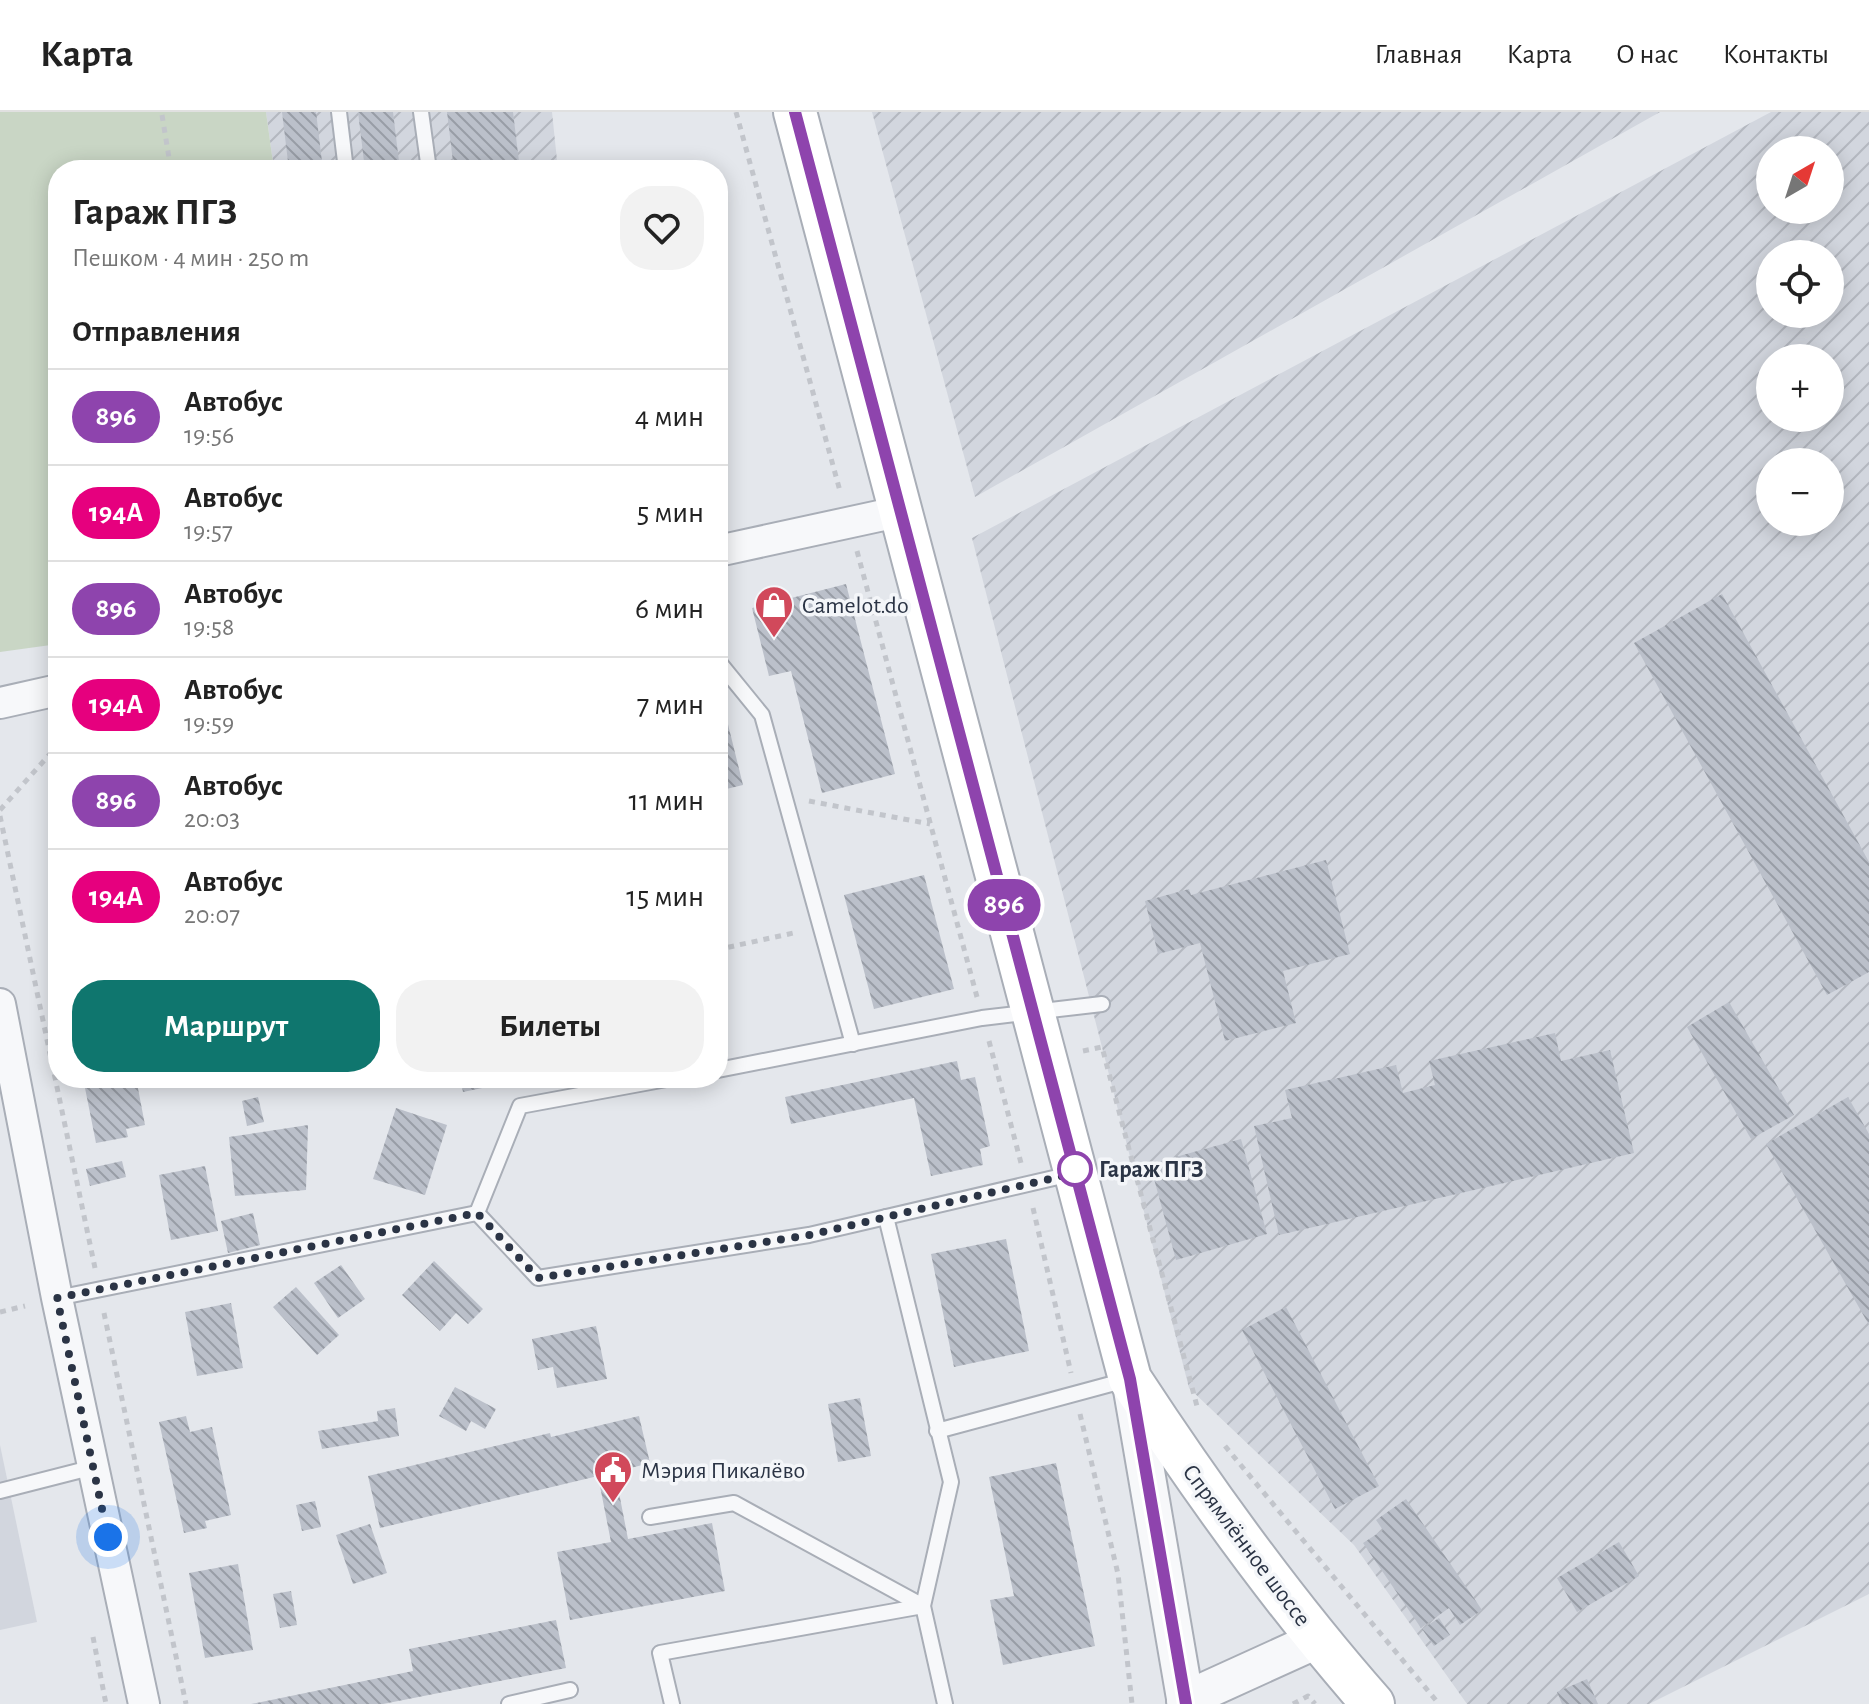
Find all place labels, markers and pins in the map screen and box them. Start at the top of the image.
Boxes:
shop icon: Camelot.do [753,584,795,639]
place label: Camelot.do [802,594,909,618]
marker: Гараж ПГЗ [1058,1152,1092,1186]
place label: Гараж ПГЗ [1099,1158,1204,1182]
public building icon: Мэрия Пикалёво [592,1449,634,1504]
place label: Мэрия Пикалёво [641,1459,805,1483]

